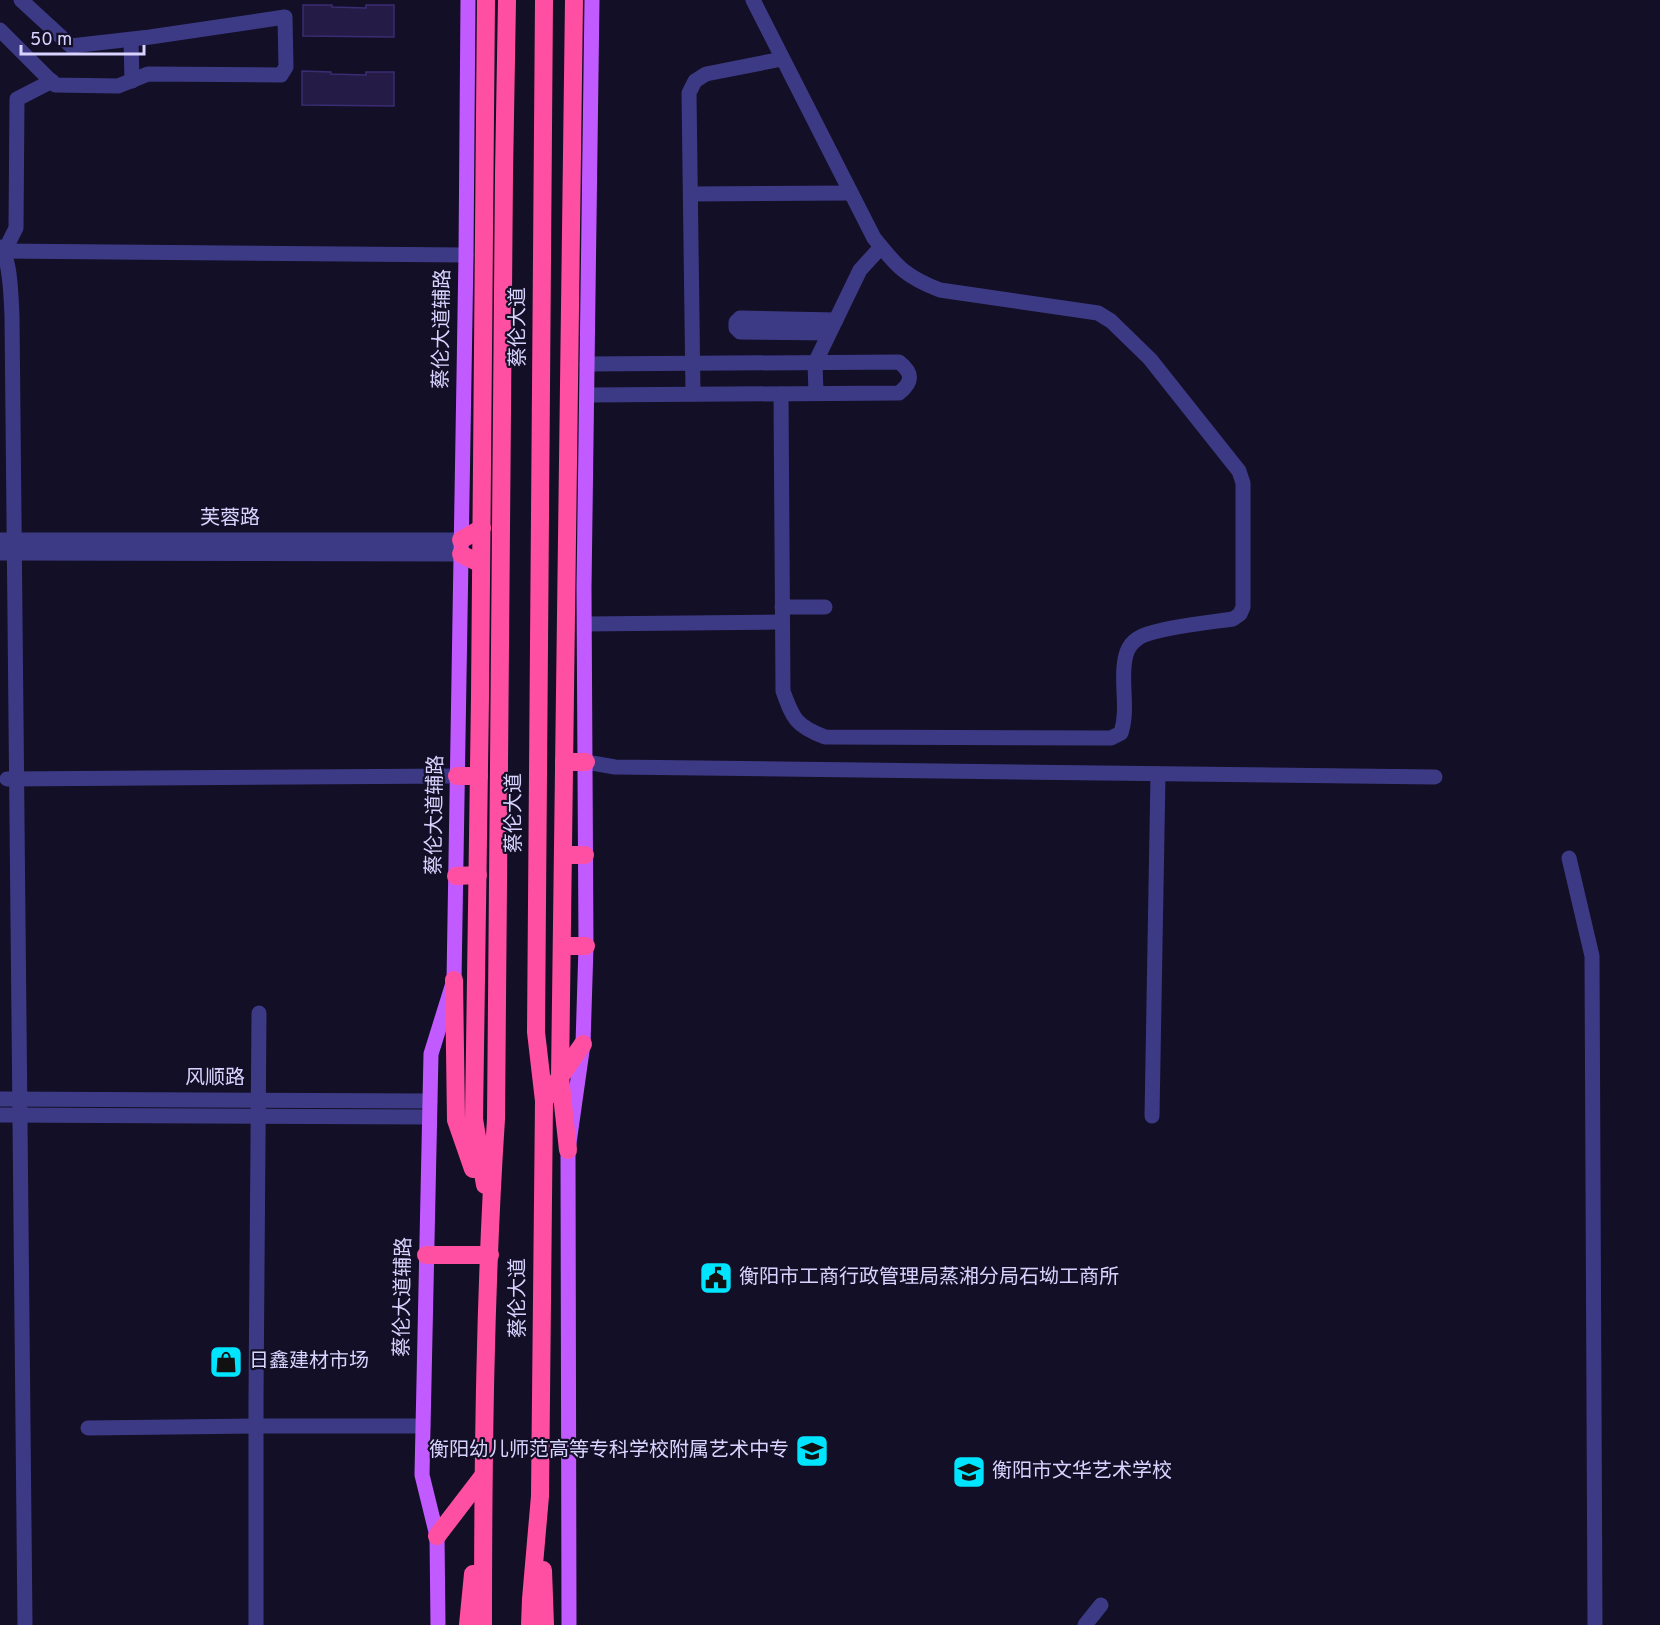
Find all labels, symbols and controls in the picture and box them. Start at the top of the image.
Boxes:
scale bar [21,18,144,56]
text: 50 m [30,29,72,52]
street label: 蔡伦大道辅路 [429,269,457,389]
street label: 蔡伦大道 [506,287,532,367]
street label: 芙蓉路 [200,506,260,532]
street label: 蔡伦大道辅路 [422,755,450,875]
street label: 蔡伦大道 [502,773,528,853]
street label: 风顺路 [185,1066,245,1092]
street label: 蔡伦大道辅路 [390,1237,418,1357]
street label: 蔡伦大道 [506,1258,532,1338]
public building icon: 衡阳市工商行政管理局蒸湘分局石坳工商所 [698,1260,734,1296]
place label: 衡阳市工商行政管理局蒸湘分局石坳工商所 [739,1265,1119,1291]
shop icon: 日鑫建材市场 [208,1344,244,1380]
place label: 日鑫建材市场 [249,1349,369,1375]
school or university icon: 衡阳幼儿师范高等专科学校附属艺术中专 [794,1433,830,1469]
place label: 衡阳幼儿师范高等专科学校附属艺术中专 [429,1438,789,1464]
school or university icon: 衡阳市文华艺术学校 [951,1454,987,1490]
place label: 衡阳市文华艺术学校 [992,1459,1172,1485]

